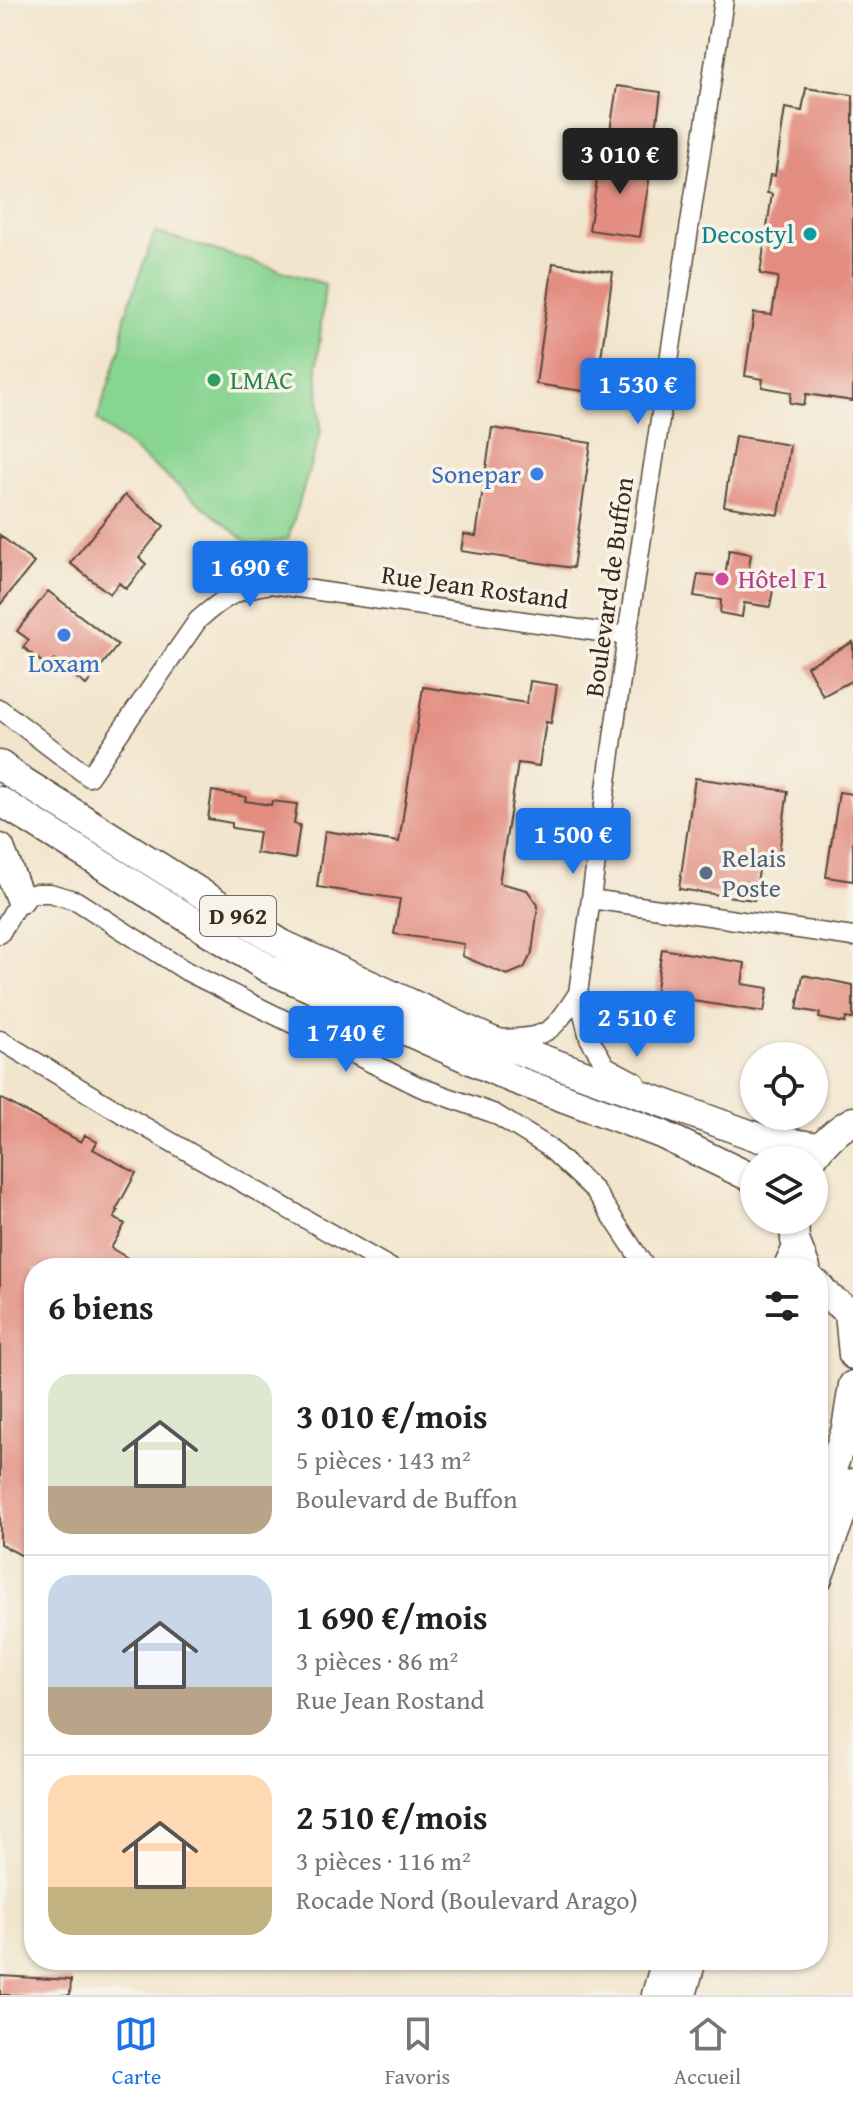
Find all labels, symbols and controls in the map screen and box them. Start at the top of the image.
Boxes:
pin: 3 010 € [546,128,694,196]
text: 3 010 € [581,134,659,173]
place label: Decostyl [701,214,794,253]
marker: Decostyl [801,225,819,243]
pin: 1 530 € [564,358,712,426]
place label: LMAC [230,360,294,399]
text: 1 530 € [599,364,677,403]
marker: LMAC [205,371,223,389]
place label: Sonepar [431,454,521,493]
marker: Sonepar [528,465,546,483]
street label: Boulevard de Buffon [574,474,643,699]
pin: 1 690 € [176,541,324,609]
text: 1 690 € [211,547,289,586]
street label: Rue Jean Rostand [379,554,571,619]
place label: Hôtel F1 [738,559,828,598]
marker: Hôtel F1 [713,570,731,588]
marker: Loxam [55,626,73,644]
place label: Loxam [28,643,100,682]
pin: 1 500 € [499,808,647,876]
text: 1 500 € [534,814,612,853]
place label: Relais Poste [722,838,786,907]
marker: Relais Poste [697,864,715,882]
road number: D 962 [200,896,276,936]
pin: 2 510 € [563,991,711,1059]
text: 2 510 € [598,997,676,1036]
pin: 1 740 € [272,1006,420,1074]
text: 1 740 € [307,1012,385,1051]
map controls [740,1042,828,1234]
button: locate [740,1042,828,1130]
button: layers [740,1146,828,1234]
text: 6 biens [48,1282,154,1331]
icon: filters [760,1284,804,1328]
text: 3 010 €/mois [296,1391,488,1440]
icon: home [112,1406,208,1502]
text: 5 pièces · 143 m² [296,1440,471,1479]
text: Boulevard de Buffon [296,1479,518,1518]
text: 1 690 €/mois [296,1592,488,1641]
icon: home [112,1607,208,1703]
text: 3 pièces · 86 m² [296,1641,458,1680]
text: Rue Jean Rostand [296,1680,484,1719]
text: 2 510 €/mois [296,1792,488,1841]
icon: home [112,1807,208,1903]
text: 3 pièces · 116 m² [296,1841,471,1880]
text: Rocade Nord (Boulevard Arago) [296,1880,638,1919]
tab: Carte [112,2012,161,2092]
tab: Favoris [385,2012,450,2092]
tab: Accueil [674,2012,741,2092]

